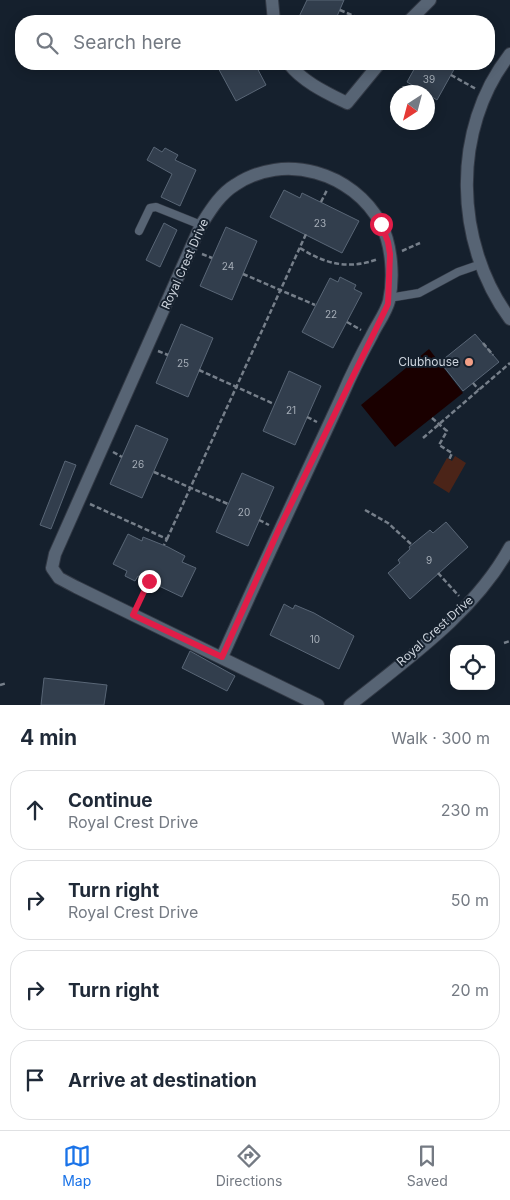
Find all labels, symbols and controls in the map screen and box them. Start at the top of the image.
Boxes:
search box [15,15,495,70]
icon: search [33,29,61,57]
text: Search here [73,31,182,54]
house number: 39 [423,73,435,85]
north arrow [390,85,435,130]
route start [370,213,393,236]
street label: Royal Crest Drive [158,216,211,311]
house number: 23 [314,217,326,229]
house number: 24 [222,260,234,272]
house number: 22 [325,308,337,320]
place label: Clubhouse [398,354,459,369]
marker: Clubhouse [463,356,475,368]
house number: 25 [177,357,189,369]
house number: 21 [286,404,296,416]
house number: 26 [132,458,144,470]
house number: 20 [238,506,250,518]
house number: 9 [426,554,432,566]
route end [138,570,161,593]
street label: Royal Crest Drive [393,592,476,669]
house number: 10 [310,633,320,645]
map controls [450,645,495,690]
button: locate [450,645,495,690]
text: 4 min [20,725,77,750]
text: Walk · 300 m [391,728,490,748]
text: Continue [68,789,153,812]
icon: ahead [21,796,49,824]
text: 230 m [441,800,489,820]
text: Royal Crest Drive [68,812,198,832]
text: Turn right [68,879,159,902]
icon: right [21,886,49,914]
text: 50 m [451,890,489,910]
text: Royal Crest Drive [68,902,198,922]
icon: right [21,976,49,1004]
text: Turn right [68,979,159,1002]
text: 20 m [451,980,489,1000]
icon: arrive [21,1066,49,1094]
text: Arrive at destination [68,1069,257,1092]
tab: Map [62,1142,91,1189]
tab: Directions [216,1142,282,1189]
tab: Saved [407,1142,448,1189]

